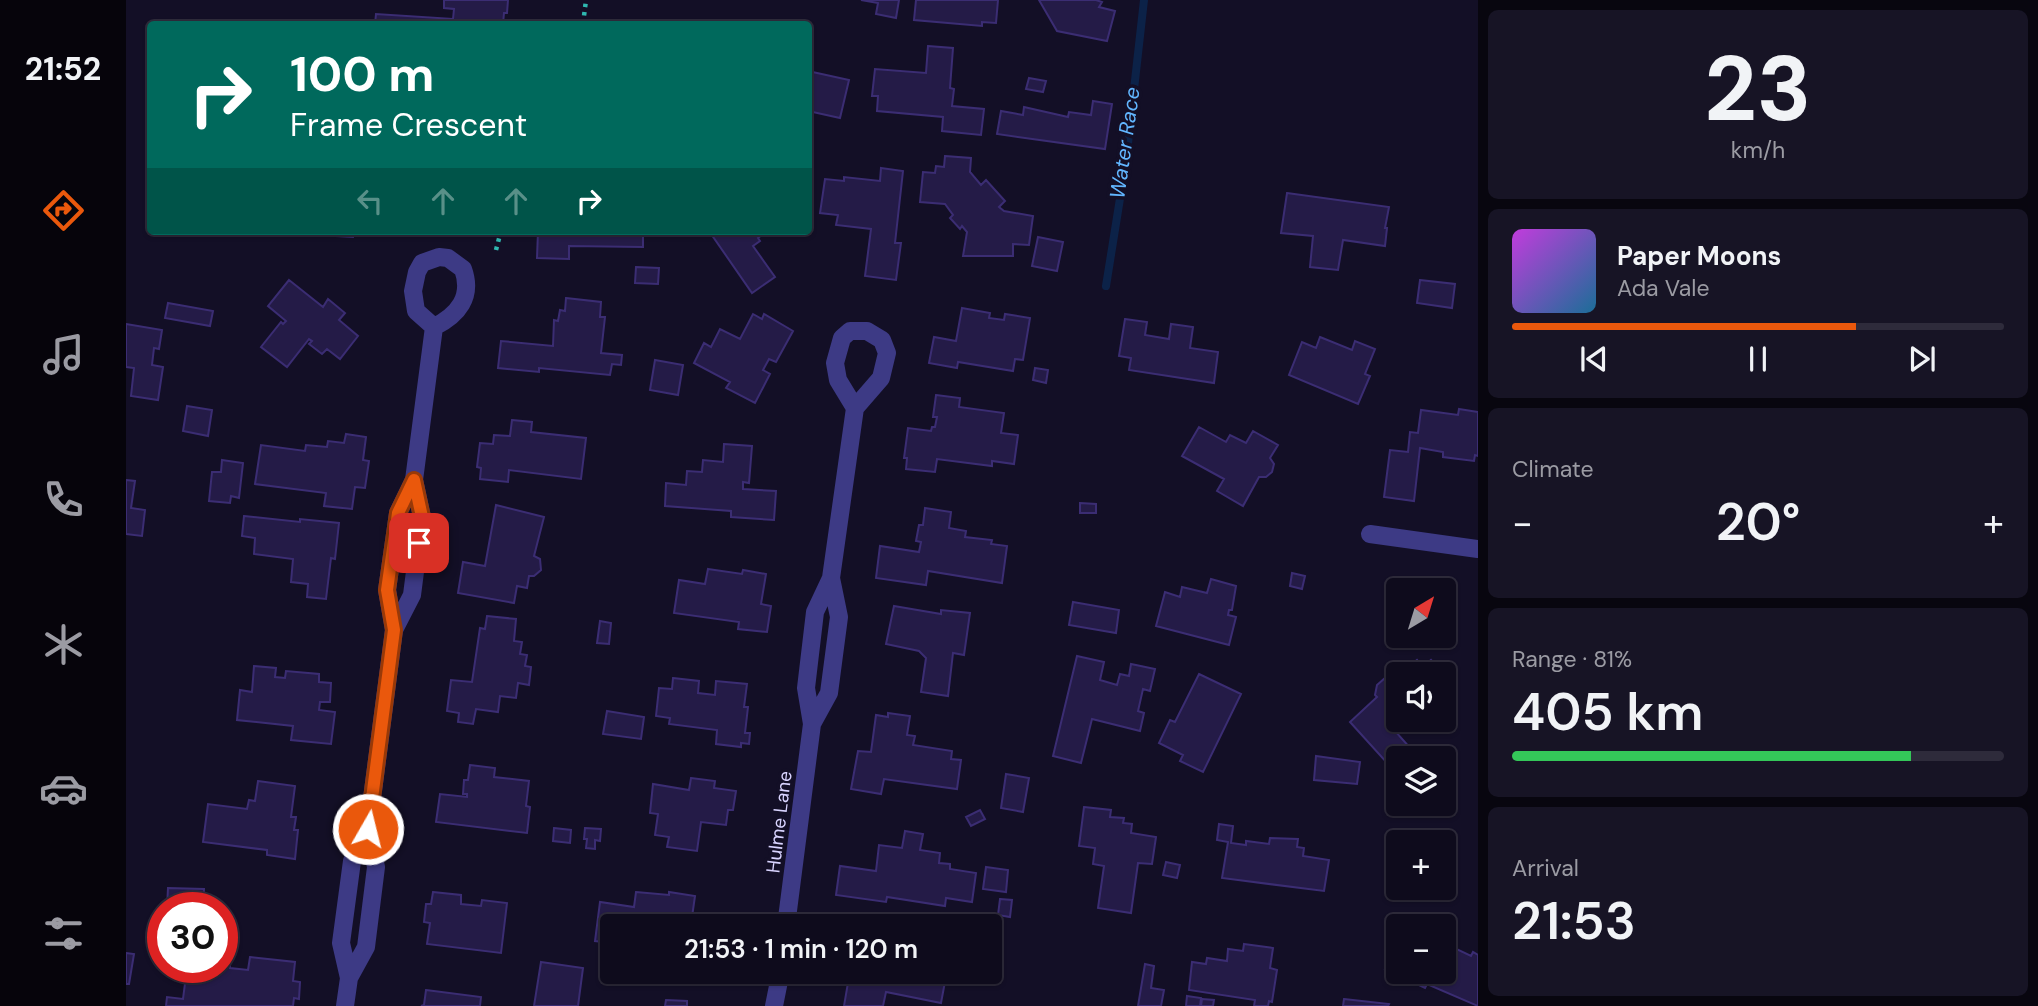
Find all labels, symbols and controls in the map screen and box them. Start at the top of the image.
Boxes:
text: 23 [1704,30,1812,148]
text: 100 m [290,42,434,106]
text: 21:52 [25,48,101,90]
icon: right [175,49,266,140]
water label: Water Race [1103,85,1147,201]
text: Frame Crescent [290,104,527,146]
text: km/h [1731,135,1785,165]
icon: left [351,182,389,220]
icon: ahead [424,182,462,220]
icon: ahead [497,182,535,220]
icon: right [570,182,608,220]
icon: directions [39,186,88,235]
text: Paper Moons [1617,239,1781,273]
text: Ada Vale [1617,273,1710,303]
icon: music [39,330,88,379]
icon: previous [1575,340,1613,378]
icon: pause [1739,340,1777,378]
icon: next [1903,340,1941,378]
text: Climate [1512,454,1594,484]
icon: phone [39,475,88,524]
text: 20° [1716,488,1800,556]
text: − [1512,498,1533,548]
text: + [1983,498,2004,548]
pin [389,513,449,573]
icon: arrive [400,524,438,562]
north arrow [1386,578,1456,648]
map controls [1386,578,1456,984]
icon: climate [39,620,88,669]
text: Range · 81% [1512,644,1632,674]
button: sound [1386,662,1456,732]
text: 405 km [1512,678,1703,746]
button: layers [1386,746,1456,816]
icon: car [39,764,88,813]
street label: Hulme Lane [760,769,798,875]
position arrow [331,792,405,866]
button: + [1386,830,1456,900]
text: Arrival [1512,853,1579,883]
text: 21:53 [1512,887,1636,955]
speed limit sign: 30 [147,892,238,983]
icon: filters [39,909,88,958]
button: − [1386,914,1456,984]
text: 21:53 · 1 min · 120 m [684,932,918,966]

